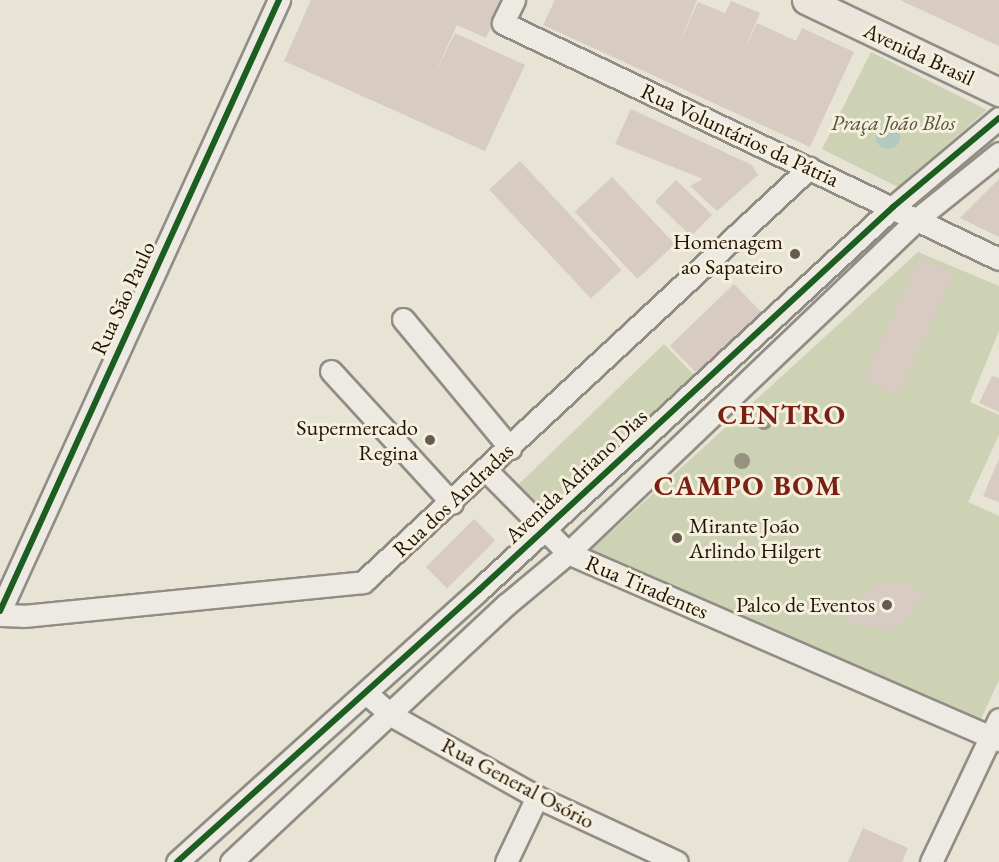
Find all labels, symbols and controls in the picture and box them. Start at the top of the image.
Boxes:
street label: Avenida Brasil [859,17,979,91]
street label: Rua Voluntários da Pátria [637,78,843,192]
park label: Praça João Blos [831,110,955,136]
place label: Homenagem ao Sapateiro [673,228,783,280]
street label: Rua São Paulo [85,237,161,359]
marker: Homenagem ao Sapateiro [788,247,802,261]
district label: CENTRO [718,397,846,431]
street label: Avenida Adriano Dias [499,403,653,549]
place label: Supermercado Regina [296,414,418,466]
marker: Supermercado Regina [423,433,437,447]
street label: Rua dos Andradas [387,437,519,563]
district label: CAMPO BOM [654,468,842,502]
place label: Mirante João Arlindo Hilgert [689,512,821,564]
marker: Mirante João Arlindo Hilgert [670,531,684,545]
street label: Rua Tiradentes [582,549,712,625]
place label: Palco de Eventos [736,592,875,618]
marker: Palco de Eventos [880,598,894,612]
street label: Rua General Osório [437,732,599,834]

